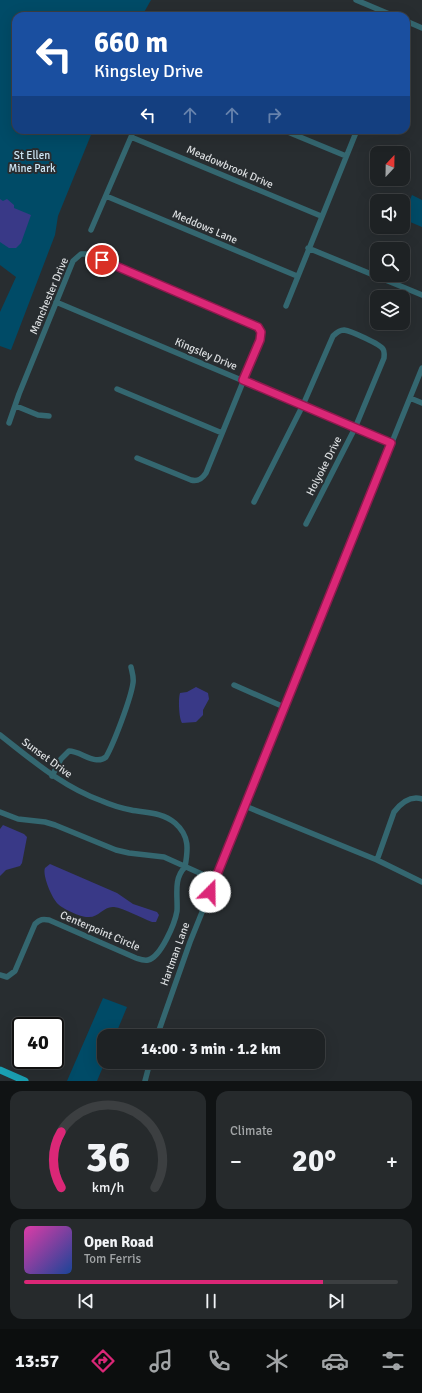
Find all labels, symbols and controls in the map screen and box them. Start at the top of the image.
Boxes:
text: 660 m [94,26,168,60]
icon: left [28,28,80,80]
text: Kingsley Drive [94,60,203,82]
icon: left [137,104,159,126]
icon: ahead [179,104,201,126]
icon: ahead [221,104,243,126]
icon: right [263,104,285,126]
street label: Meadowbrook Drive [185,143,275,191]
north arrow [370,146,410,186]
map controls [370,146,410,330]
park label: St Ellen Mine Park [9,149,56,175]
button: sound [370,194,410,234]
street label: Meddows Lane [170,207,240,247]
button: search [370,242,410,282]
pin [85,243,119,277]
icon: arrive [91,249,113,271]
street label: Manchester Drive [27,256,71,336]
button: layers [370,290,410,330]
street label: Kingsley Drive [173,335,239,373]
street label: Holyoke Drive [303,434,345,498]
street label: Sunset Drive [19,735,75,781]
position arrow [189,871,231,913]
street label: Centerpoint Circle [58,908,142,954]
street label: Hartman Lane [158,920,192,988]
speed limit sign: 40 [12,1017,64,1069]
text: 14:00 · 3 min · 1.2 km [141,1040,281,1058]
text: Climate [230,1123,273,1139]
text: 36 [86,1132,130,1183]
text: 20° [292,1143,336,1180]
text: − [230,1148,242,1175]
text: + [386,1148,398,1175]
text: km/h [92,1179,124,1196]
text: Open Road [84,1233,154,1251]
text: Tom Ferris [84,1251,141,1267]
icon: previous [75,1290,97,1312]
icon: pause [200,1290,222,1312]
icon: next [325,1290,347,1312]
icon: directions [89,1347,117,1375]
icon: music [147,1347,175,1375]
icon: phone [205,1347,233,1375]
icon: climate [263,1347,291,1375]
icon: car [321,1347,349,1375]
icon: filters [379,1347,407,1375]
text: 13:57 [15,1350,59,1372]

